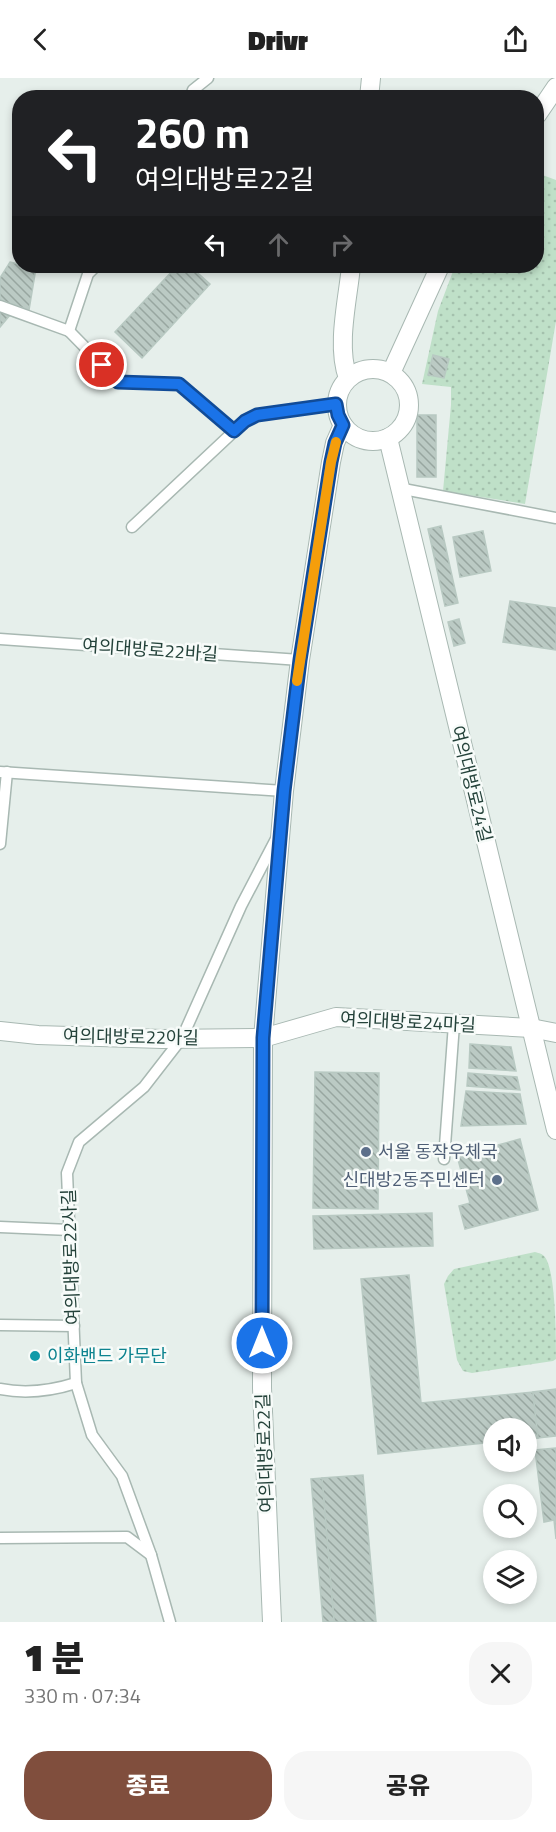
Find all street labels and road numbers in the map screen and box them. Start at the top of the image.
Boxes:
street label: 여의대방로22바길 [81,631,219,668]
street label: 여의대방로24길 [444,723,499,845]
street label: 여의대방로24마길 [339,1004,477,1039]
street label: 여의대방로22아길 [63,1022,199,1051]
street label: 여의대방로22사길 [55,1189,86,1325]
street label: 여의대방로22길 [249,1393,280,1513]

